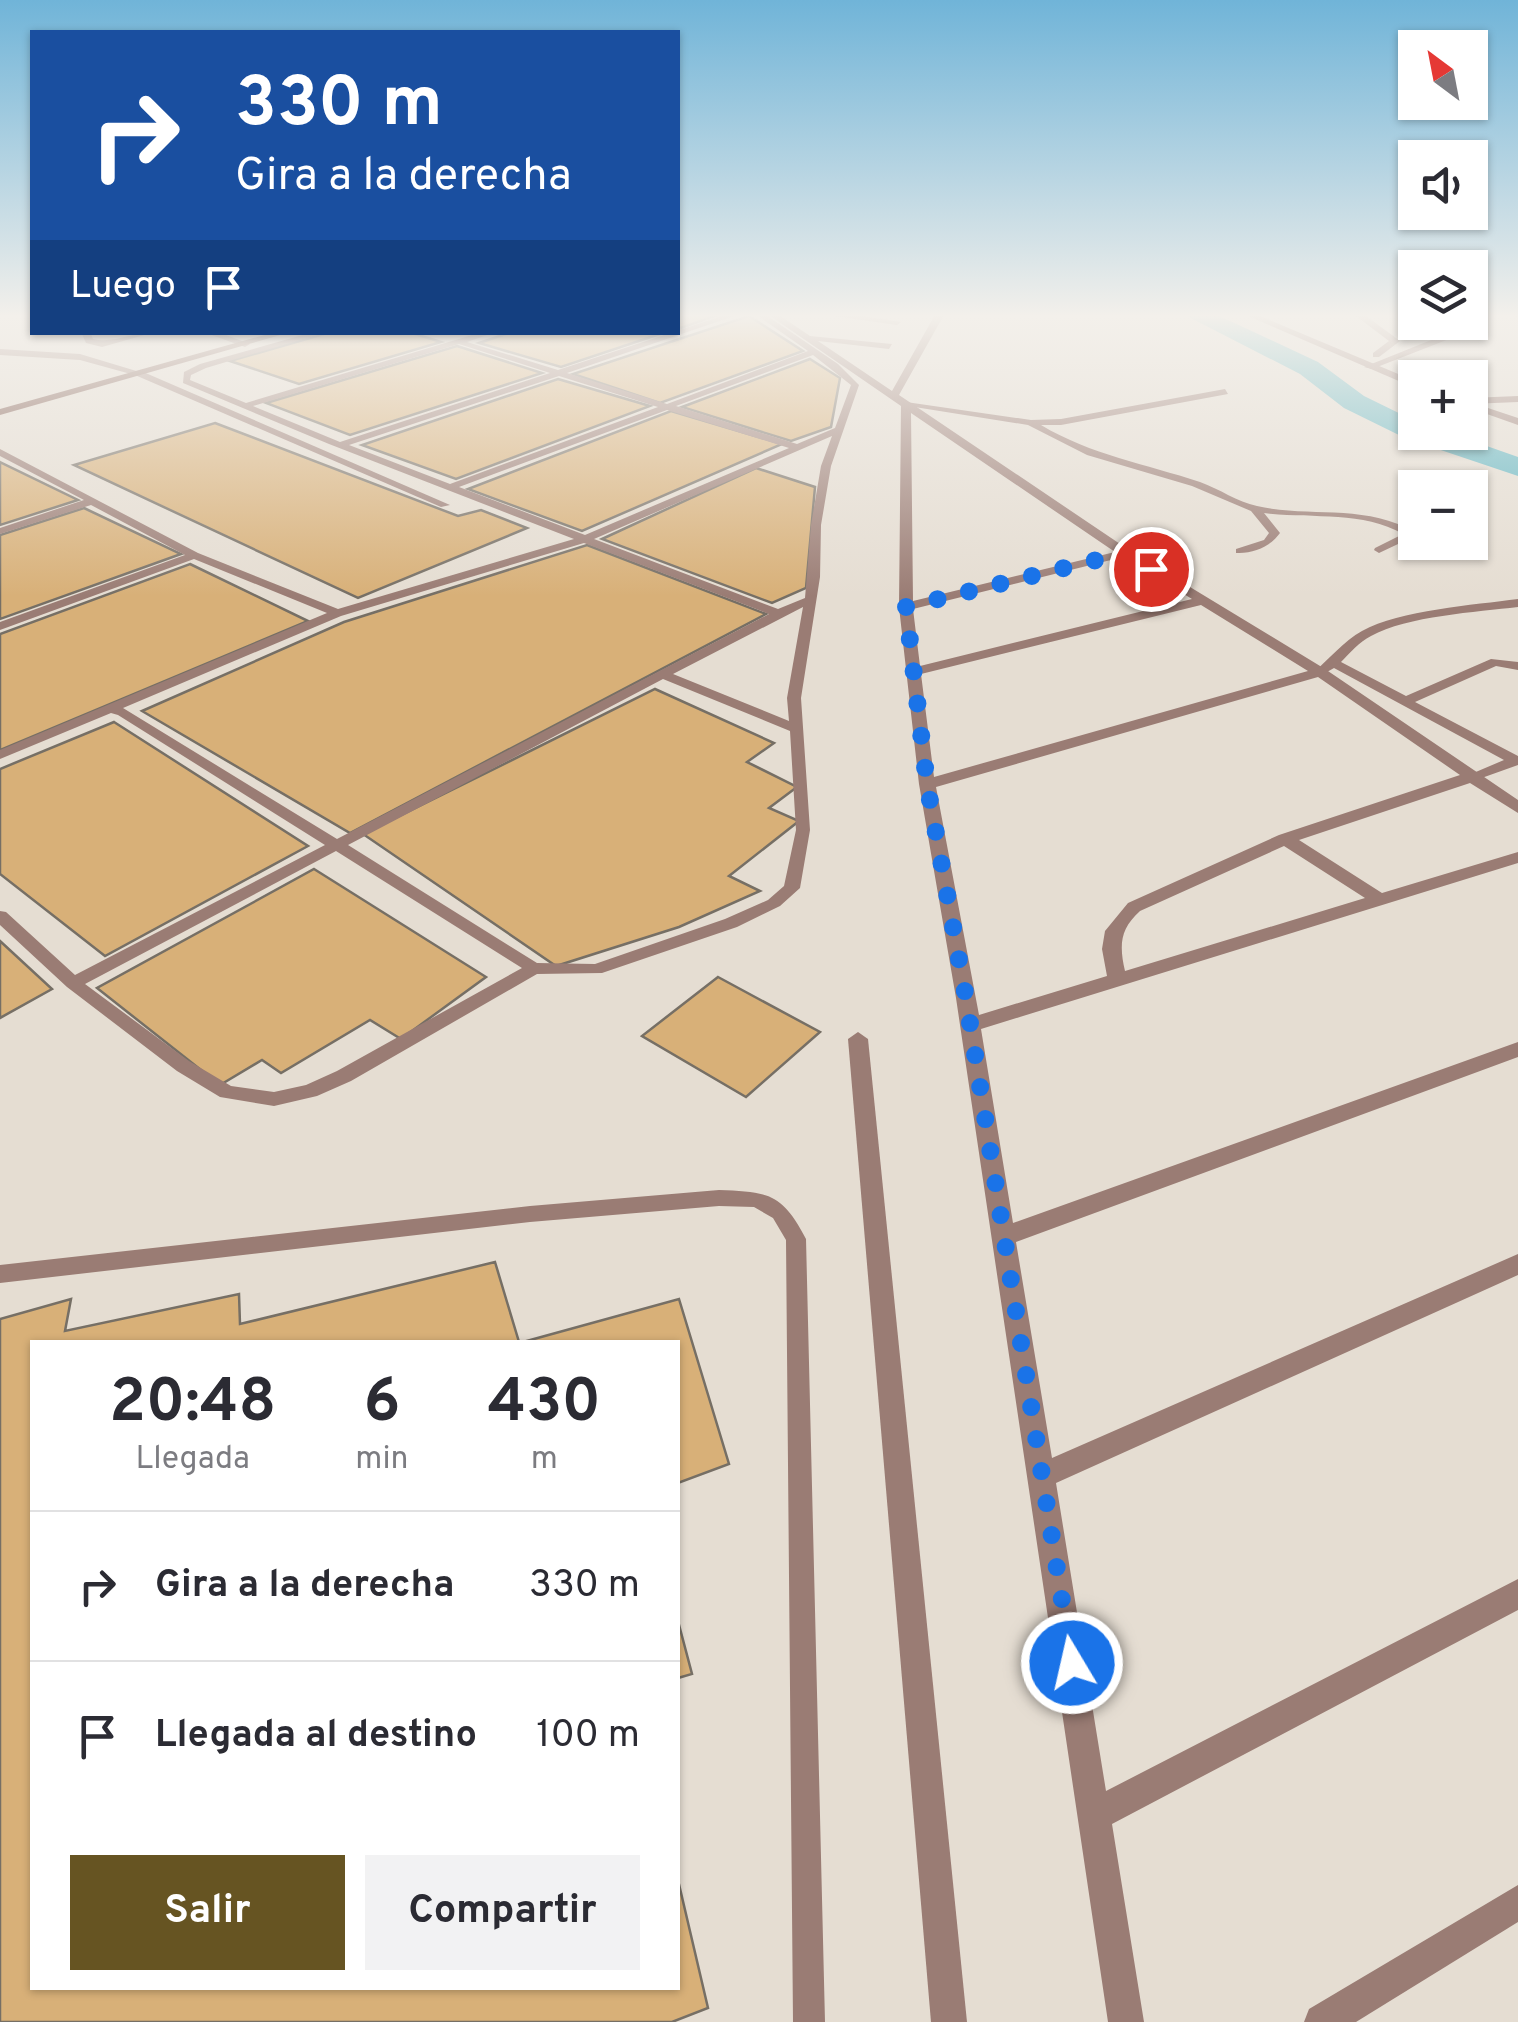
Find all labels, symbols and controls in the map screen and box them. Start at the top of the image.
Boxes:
north arrow [1398,30,1488,120]
map controls [1398,30,1488,560]
text: 330 m [235,62,443,151]
icon: right [70,70,200,200]
button: sound [1398,140,1488,230]
text: Gira a la derecha [235,149,572,206]
button: layers [1398,250,1488,340]
icon: arrive [196,260,251,315]
text: Luego [70,263,176,312]
button: + [1398,360,1488,450]
button: − [1398,470,1488,560]
pin [1109,527,1194,612]
icon: arrive [1124,542,1179,597]
text: 20:48 [109,1367,276,1443]
text: 6 [364,1367,400,1443]
text: 430 [488,1367,601,1443]
text: Llegada [135,1440,250,1480]
text: min [355,1440,409,1480]
text: m [531,1440,558,1480]
icon: right [70,1559,125,1614]
text: Gira a la derecha [155,1562,454,1611]
text: 330 m [529,1562,640,1611]
position arrow [1020,1611,1124,1715]
icon: arrive [70,1709,125,1764]
text: Llegada al destino [155,1712,477,1761]
text: 100 m [536,1712,640,1761]
button: Salir [70,1855,345,1970]
button: Compartir [365,1855,640,1970]

